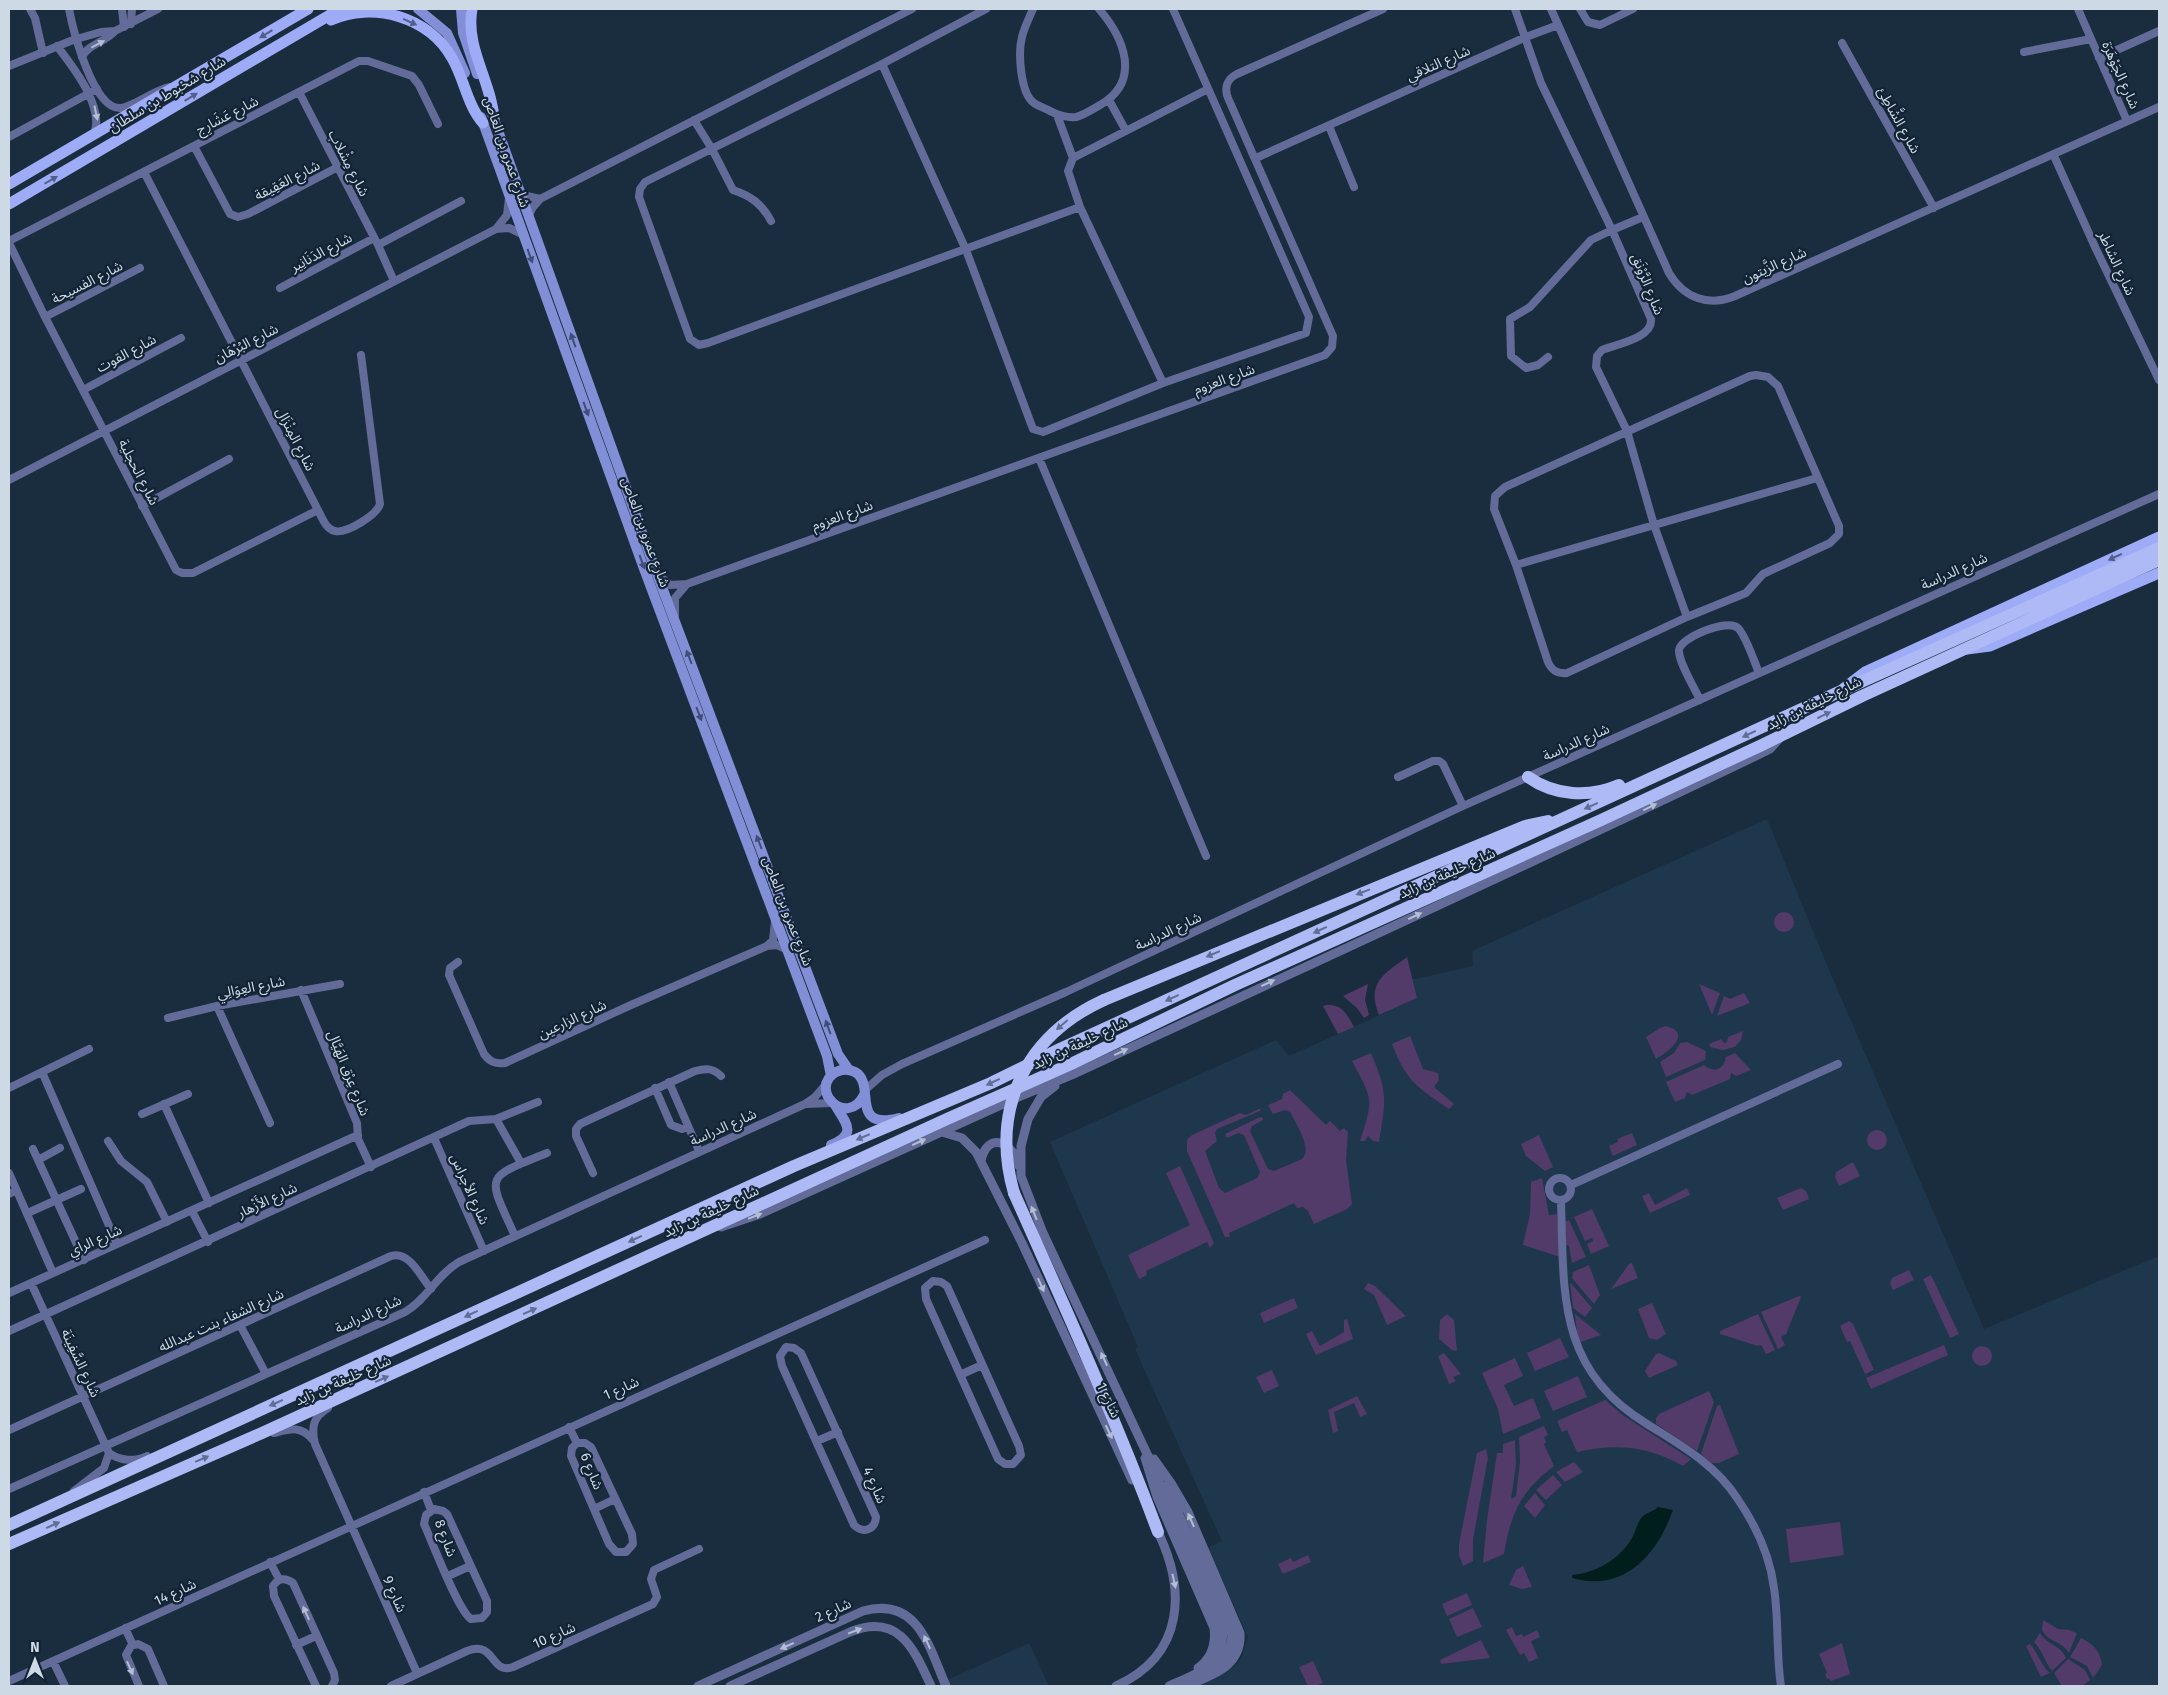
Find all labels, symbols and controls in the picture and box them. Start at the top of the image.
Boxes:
one-way arrow [403,18,417,26]
one-way arrow [259,29,272,38]
street label: شارع الجَوْهَرَة [2096,39,2143,112]
one-way arrow [91,40,106,48]
street label: شارع التلاقي [1404,42,1474,87]
street label: شارع شخبوط بن سلطان [106,53,230,138]
street label: شارع الشَّاطِئ [1872,82,1927,158]
street label: شارع عَشَارِج [193,92,262,140]
one-way arrow [184,93,198,102]
street label: شارع عمرو بن العاص [478,95,533,210]
one-way arrow [92,106,100,122]
street label: شارع مِشْلاب [323,126,374,200]
street label: شارع العَقِيقة [252,157,324,206]
one-way arrow [45,176,58,185]
street label: شارع الشاطر [2092,227,2139,299]
street label: شارع الدَنَانِير [286,229,356,278]
street label: شارع الزَّيتون [1738,242,1810,289]
one-way arrow [526,249,534,264]
street label: شارع الرَّوْنَق [1626,251,1668,318]
street label: شارع الفسيحة [49,257,127,309]
street label: شارع البُرْهَان [211,320,282,369]
street label: شارع القوت [93,331,160,378]
one-way arrow [569,332,577,347]
street label: شارع العزوم [1191,361,1258,400]
one-way arrow [582,402,590,417]
street label: شارع المِنْزَال [271,405,319,475]
street label: شارع الحجلية [113,436,162,509]
street label: شارع عمرو بن العاص [616,475,673,590]
street label: شارع العزوم [809,497,876,536]
street label: شارع الدراسة [1918,549,1991,596]
one-way arrow [638,554,646,569]
one-way arrow [2108,554,2122,562]
one-way arrow [685,649,693,664]
street label: شارع خليفة بن زايد [1764,673,1865,736]
one-way arrow [696,706,703,721]
one-way arrow [1817,711,1831,719]
street label: شارع الدراسة [1540,720,1613,767]
one-way arrow [1742,730,1756,738]
one-way arrow [1584,803,1598,811]
one-way arrow [1643,803,1657,811]
one-way arrow [755,834,762,849]
street label: شارع خليفة بن زايد [1396,845,1499,904]
street label: شارع عمرو بن العاص [757,854,816,969]
one-way arrow [1355,888,1370,896]
street label: شارع الدراسة [1132,909,1205,956]
one-way arrow [1408,911,1423,920]
one-way arrow [1312,926,1327,935]
one-way arrow [1205,950,1220,958]
street label: شارع العِوَالِي [216,973,287,1005]
one-way arrow [1261,979,1275,987]
one-way arrow [1165,994,1179,1002]
street label: شارع الزارعين [535,996,610,1045]
street label: شارع خليفة بن زايد [1030,1014,1132,1075]
one-way arrow [824,1019,831,1034]
one-way arrow [1055,1019,1068,1030]
street label: شارع عِرْق الهَيَّال [322,1028,373,1119]
one-way arrow [1114,1048,1128,1056]
one-way arrow [986,1078,1000,1086]
street label: شارع الدراسة [687,1105,760,1152]
one-way arrow [855,1133,870,1141]
one-way arrow [912,1138,926,1146]
street label: شارع الأجراس [444,1151,493,1228]
street label: شارع الأَزْهار [233,1177,301,1224]
street label: شارع خليفة بن زايد [661,1182,763,1243]
one-way arrow [1030,1205,1038,1220]
one-way arrow [748,1212,762,1220]
street label: شارع الراي [66,1221,126,1262]
one-way arrow [628,1236,642,1244]
one-way arrow [1037,1278,1045,1292]
street label: شارع الشفاء بنت عبدالله [156,1285,287,1358]
street label: شارع الدراسة [332,1292,405,1339]
one-way arrow [523,1307,537,1315]
one-way arrow [464,1310,478,1318]
street label: شارع السَّفِينَة [55,1326,104,1401]
street label: شارع خليفة بن زايد [292,1352,395,1411]
one-way arrow [1099,1352,1108,1367]
street label: شارع 1 [601,1373,642,1406]
one-way arrow [375,1374,389,1382]
street label: شارع 1 [1091,1380,1124,1421]
one-way arrow [269,1400,283,1408]
one-way arrow [1105,1425,1113,1439]
street label: شارع 6 [575,1450,607,1493]
one-way arrow [195,1454,209,1462]
street label: شارع 4 [857,1464,890,1507]
one-way arrow [1187,1513,1195,1527]
street label: شارع 8 [429,1517,460,1560]
one-way arrow [46,1520,60,1528]
street label: شارع 9 [377,1573,410,1616]
one-way arrow [1170,1573,1178,1588]
street label: شارع 14 [151,1575,200,1611]
street label: شارع 2 [812,1595,855,1628]
one-way arrow [301,1606,309,1620]
street label: شارع 10 [530,1619,579,1654]
one-way arrow [848,1627,863,1635]
north arrow [10,1635,60,1685]
one-way arrow [922,1635,930,1649]
text: N [30,1639,40,1656]
one-way arrow [780,1642,794,1650]
one-way arrow [127,1661,135,1675]

